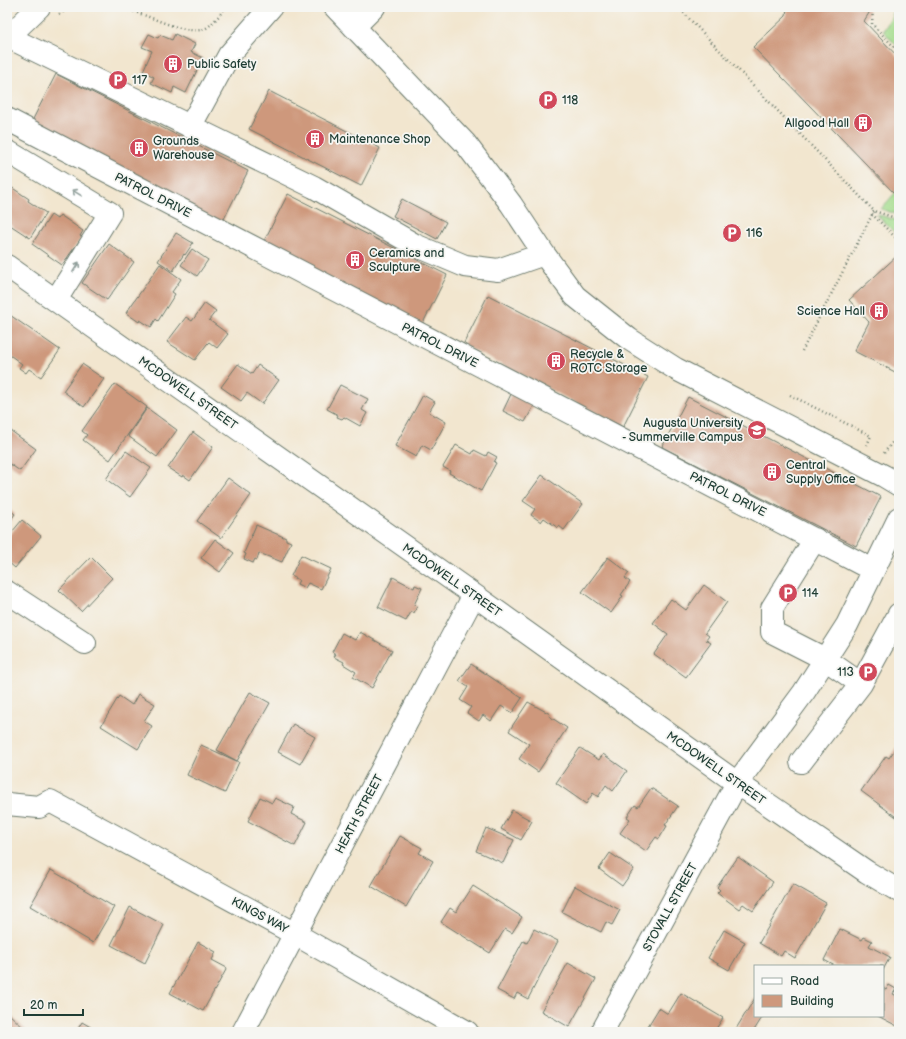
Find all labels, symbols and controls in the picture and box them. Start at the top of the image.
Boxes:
building icon: Public Safety [162,53,184,75]
place label: Public Safety [187,57,257,72]
parking icon: 117 [107,69,129,91]
place label: 117 [132,73,147,88]
parking icon: 118 [537,89,559,111]
place label: 118 [562,93,578,108]
building icon: Allgood Hall [852,112,874,134]
place label: Allgood Hall [785,116,849,131]
building icon: Maintenance Shop [304,128,326,150]
place label: Maintenance Shop [329,132,431,147]
place label: Grounds Warehouse [153,134,214,163]
building icon: Grounds Warehouse [128,137,150,159]
street label: PATROL DRIVE [112,170,194,221]
one-way arrow [71,188,83,196]
parking icon: 116 [721,222,743,244]
place label: 116 [746,226,763,241]
place label: Ceramics and Sculpture [369,246,444,275]
building icon: Ceramics and Sculpture [344,249,366,271]
one-way arrow [73,261,81,273]
building icon: Science Hall [868,300,890,322]
place label: Science Hall [797,304,865,319]
street label: PATROL DRIVE [399,320,481,371]
place label: Recycle & ROTC Storage [570,347,647,376]
building icon: Recycle & ROTC Storage [545,350,567,372]
street label: MCDOWELL STREET [135,353,241,434]
place label: Augusta University - Summerville Campus [622,416,744,445]
school or university icon: Augusta University - Summerville Campus [746,419,768,441]
place label: Central Supply Office [786,458,856,487]
building icon: Central Supply Office [761,461,783,483]
street label: PATROL DRIVE [687,469,769,520]
street label: MCDOWELL STREET [399,540,505,621]
parking icon: 114 [777,582,799,604]
place label: 114 [802,586,819,601]
parking icon: 113 [857,661,879,683]
place label: 113 [837,665,854,680]
street label: MCDOWELL STREET [663,728,769,809]
street label: HEATH STREET [332,771,387,856]
street label: STOVALL STREET [640,860,701,954]
street label: KINGS WAY [229,894,292,937]
legend [754,965,884,1017]
text: Road [790,974,819,989]
scale bar [24,991,83,1017]
text: Building [790,994,834,1009]
text: 20 m [30,998,57,1013]

